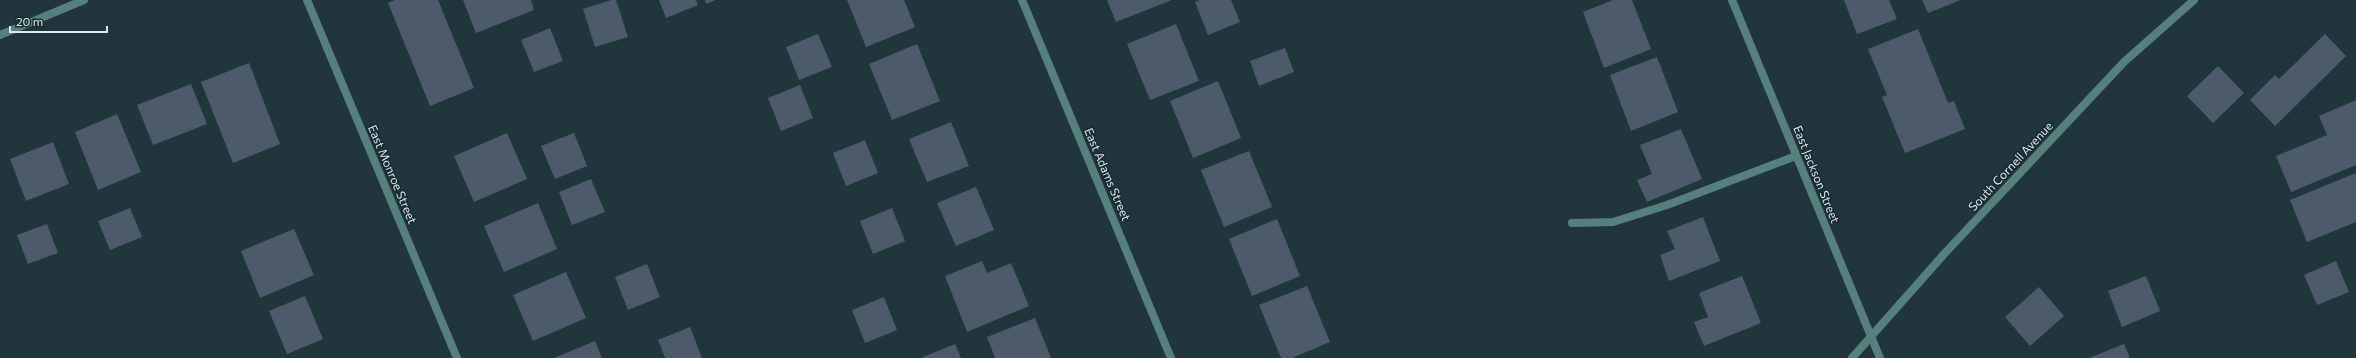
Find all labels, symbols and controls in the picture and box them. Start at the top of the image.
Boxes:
scale bar [10,8,107,34]
text: 20 m [16,14,43,28]
street label: South Cornell Avenue [1965,119,2055,213]
street label: East Monroe Street [366,123,420,226]
street label: East Jackson Street [1790,123,1843,225]
street label: East Adams Street [1082,126,1134,223]

